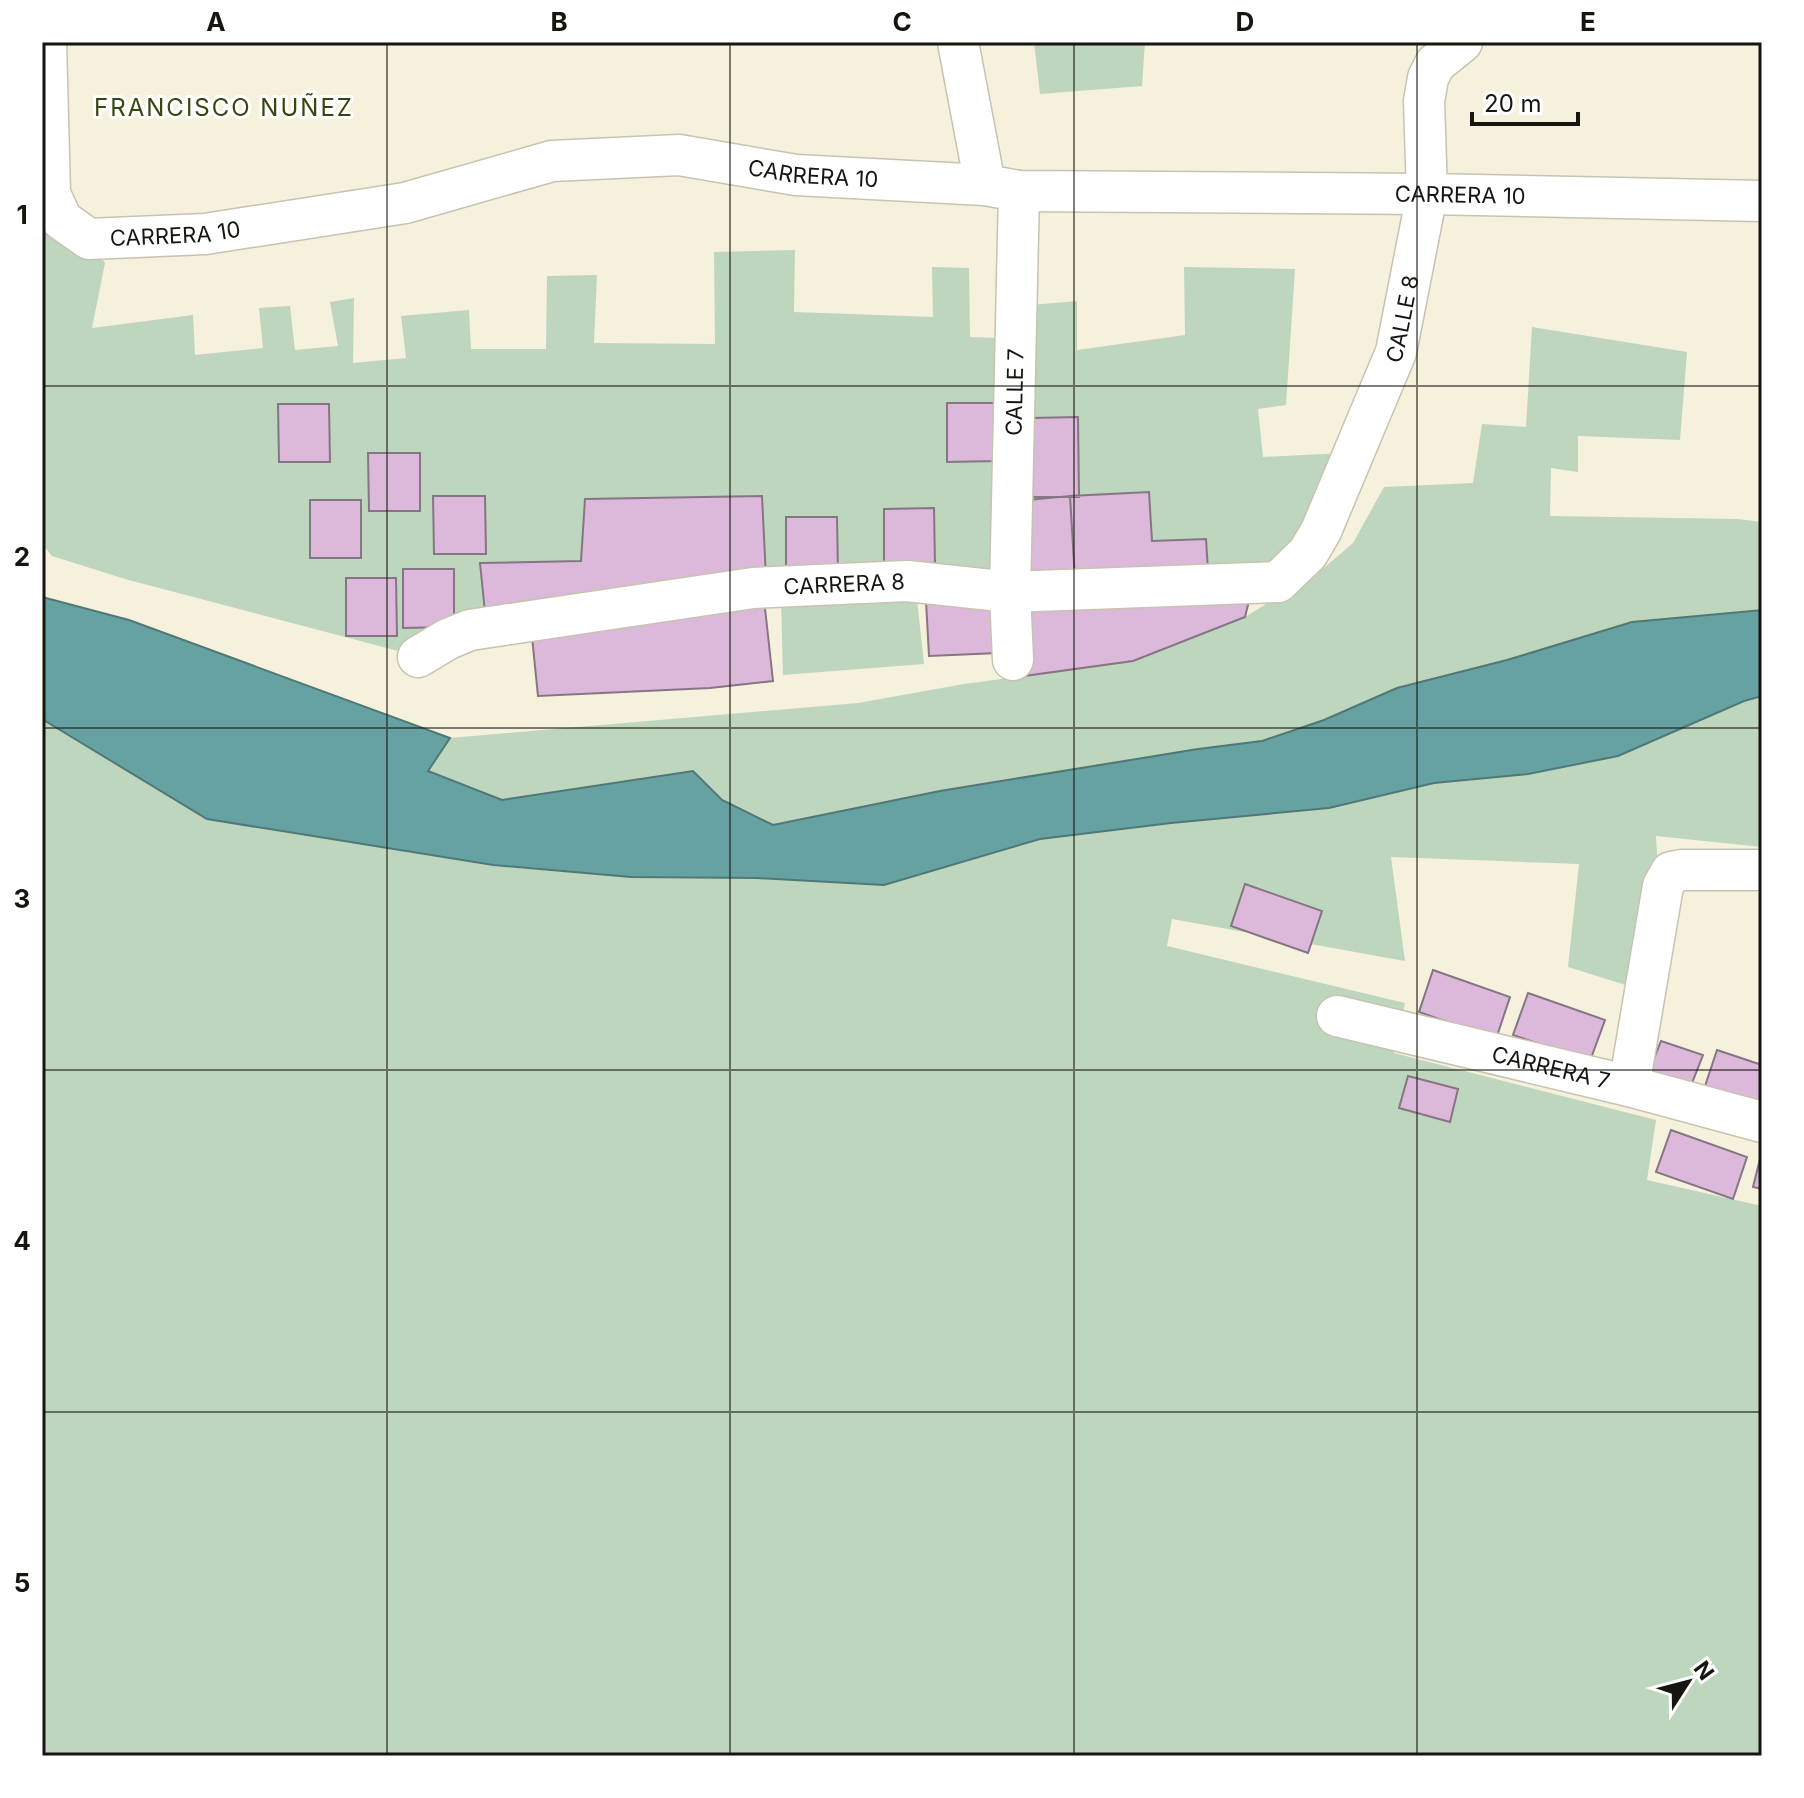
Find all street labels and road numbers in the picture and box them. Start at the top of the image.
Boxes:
street label: CARRERA 10 [746,154,879,192]
street label: CARRERA 10 [1395,181,1526,209]
street label: CARRERA 10 [109,216,242,251]
street label: CALLE 8 [1380,273,1424,367]
street label: CALLE 7 [1001,348,1028,436]
street label: CARRERA 8 [783,568,905,600]
street label: CARRERA 7 [1489,1041,1613,1094]

